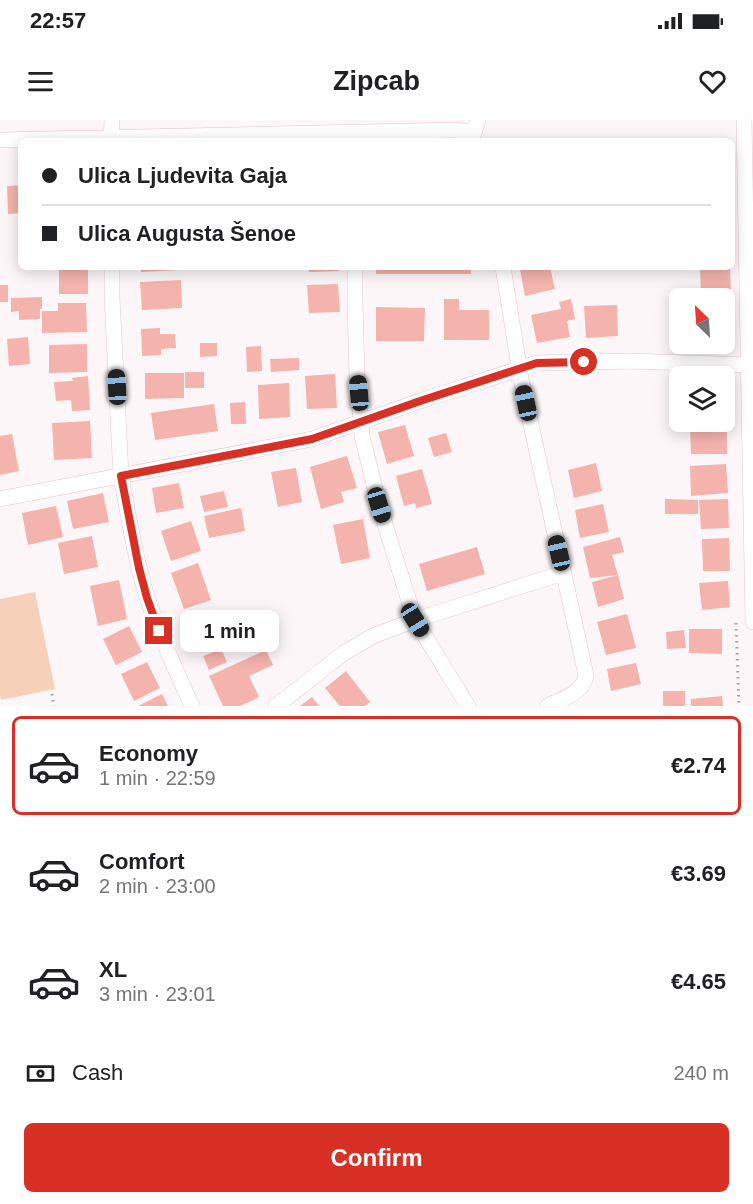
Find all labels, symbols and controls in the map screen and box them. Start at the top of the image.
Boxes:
text: 22:57 [30,8,86,33]
icon: menu [24,65,57,98]
icon: heart [696,65,729,98]
text: Zipcab [333,66,420,96]
text: Ulica Ljudevita Gaja [78,163,287,188]
text: Ulica Augusta Šenoe [78,221,296,246]
north arrow [669,288,735,354]
map controls [669,288,735,432]
route start [570,348,597,375]
button: layers [669,366,735,432]
car [107,369,127,405]
car [348,374,370,412]
car [513,384,539,422]
car [365,485,393,525]
car [546,533,572,573]
car [398,600,432,640]
callout: 1 min [180,610,279,652]
route end [145,617,172,644]
text: 1 min [203,620,256,642]
icon: car [27,739,81,793]
text: Economy [99,741,198,766]
text: €2.74 [671,753,726,778]
text: 1 min · 22:59 [99,767,216,789]
icon: car [27,847,81,901]
text: Comfort [99,849,185,874]
text: €3.69 [671,861,726,886]
text: 2 min · 23:00 [99,875,216,897]
icon: car [27,955,81,1009]
text: XL [99,957,127,982]
text: €4.65 [671,969,726,994]
text: 3 min · 23:01 [99,983,216,1005]
icon: cash [24,1057,57,1090]
text: Cash [72,1060,123,1085]
text: 240 m [673,1062,729,1084]
button: Confirm [24,1123,729,1192]

